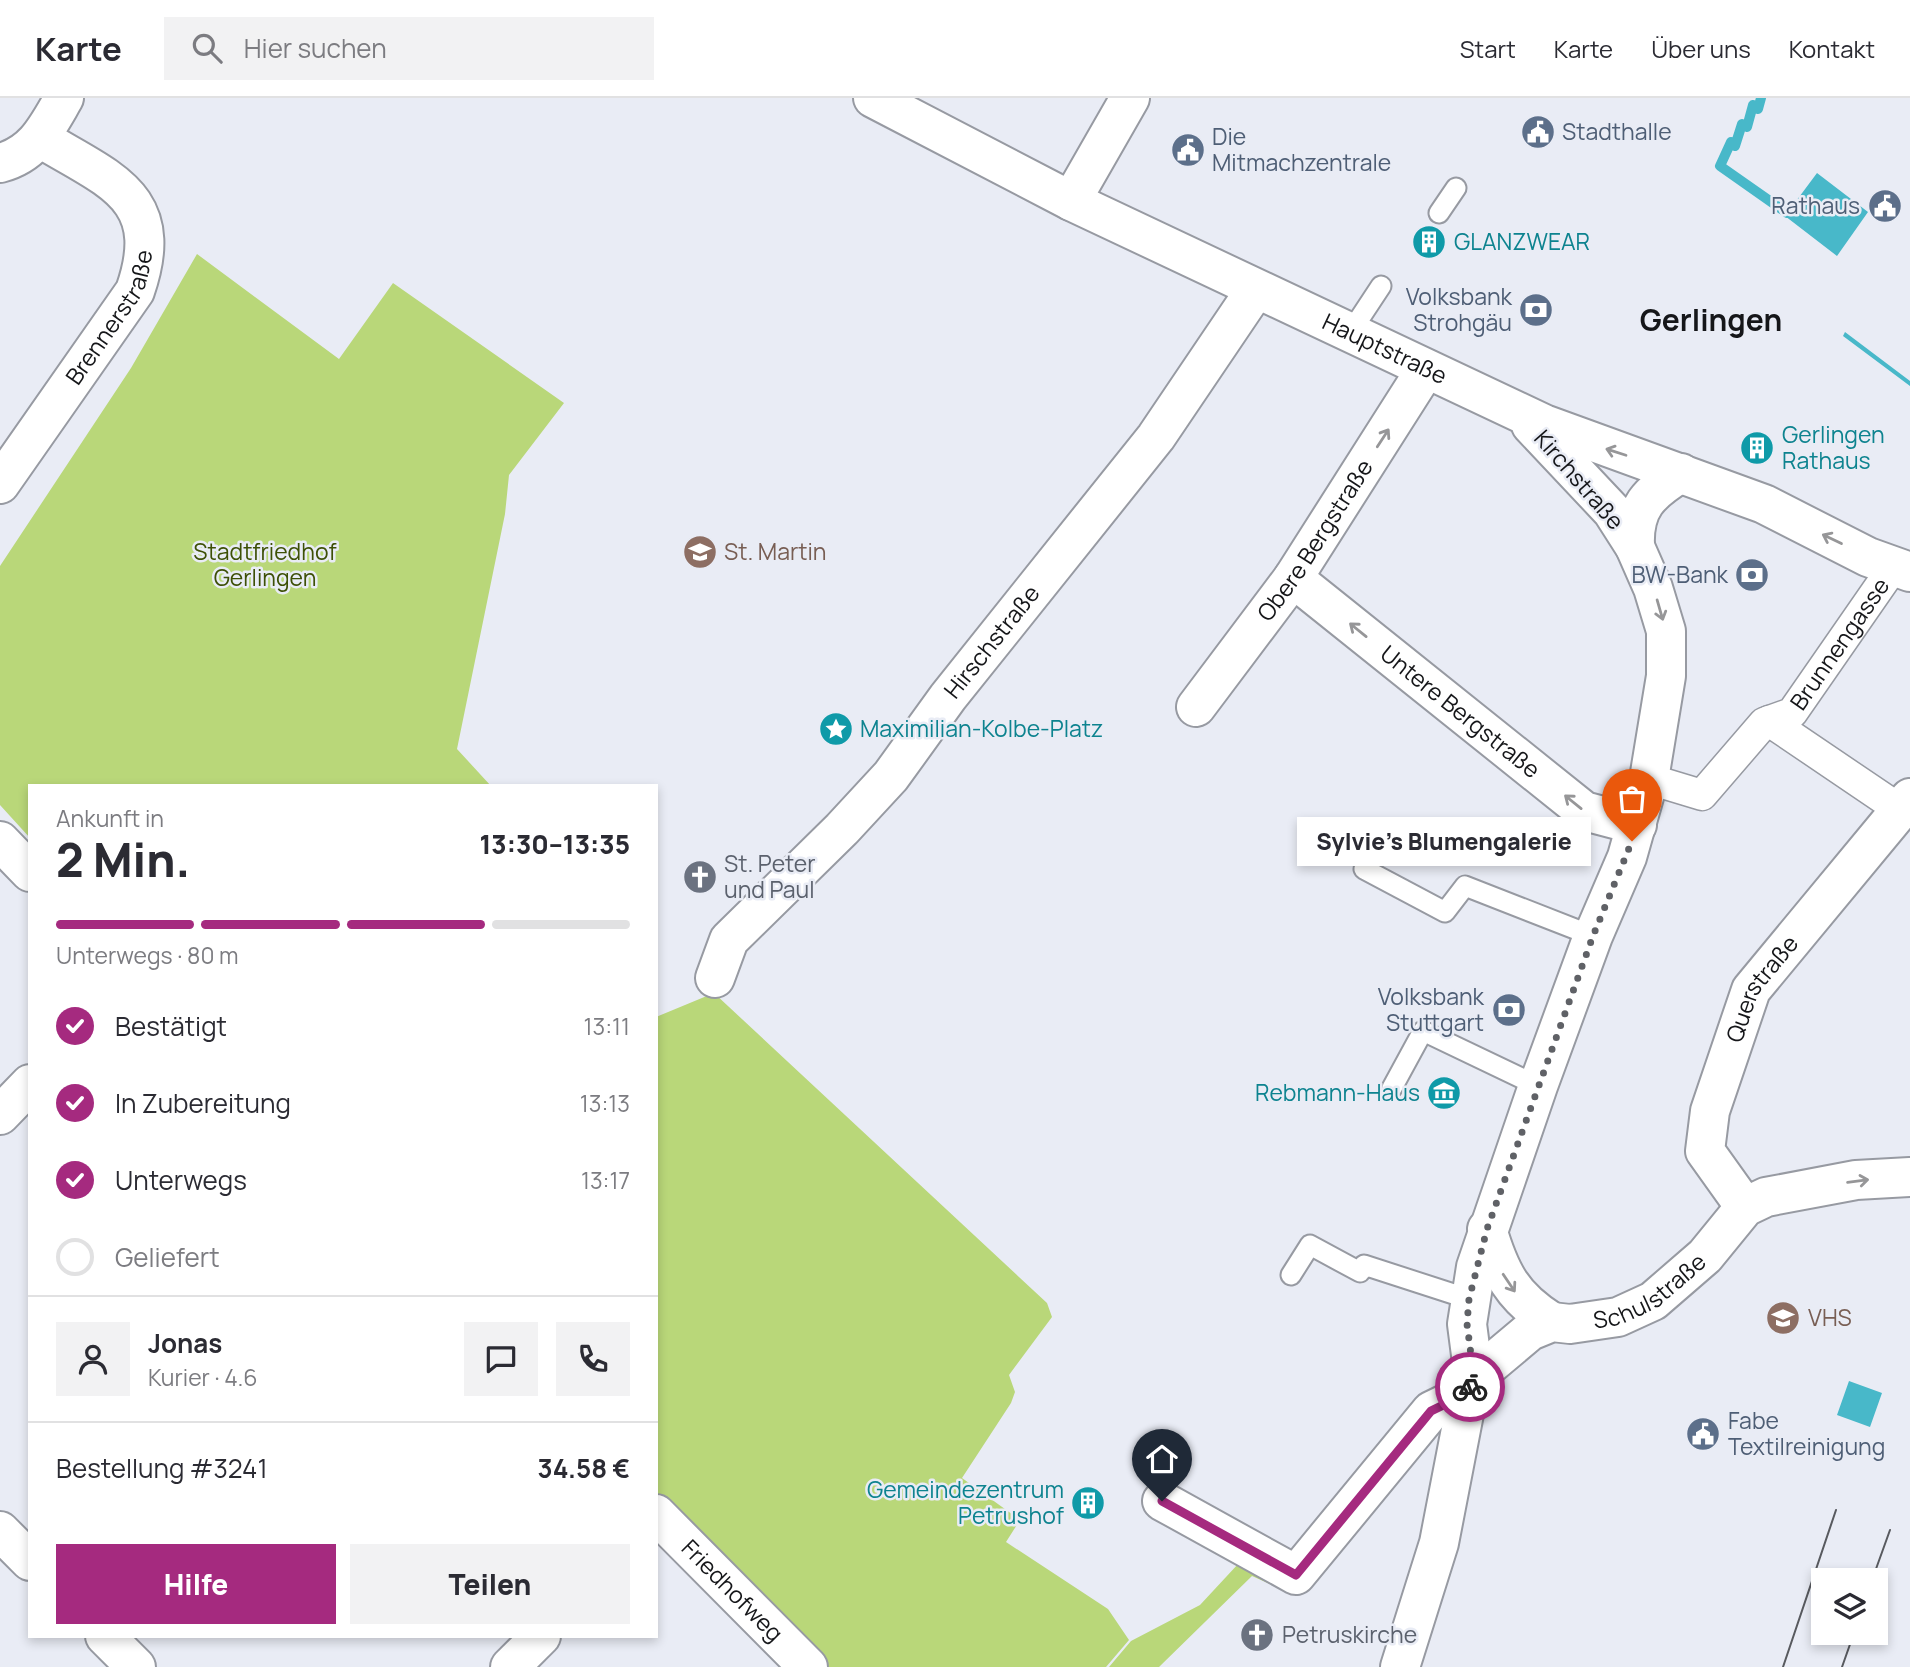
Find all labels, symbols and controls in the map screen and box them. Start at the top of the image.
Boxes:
search box [164,17,654,80]
text: Karte [35,26,122,71]
icon: search [188,29,226,67]
text: Hier suchen [244,30,387,66]
text: Start [1460,32,1516,65]
text: Karte [1554,32,1613,65]
text: Über uns [1651,32,1751,65]
text: Kontakt [1789,32,1875,65]
public building icon: Stadthalle [1519,113,1557,151]
place label: Stadthalle [1562,115,1672,147]
place label: Die Mitmachzentrale [1212,120,1391,178]
public building icon: Die Mitmachzentrale [1169,131,1207,169]
public building icon: Rathaus [1866,187,1904,225]
place label: Rathaus [1771,189,1860,221]
building icon: GLANZWEAR [1410,223,1448,261]
place label: GLANZWEAR [1454,225,1590,257]
street label: Brennerstraße [57,248,159,391]
place label: Volksbank Strohgäu [1406,280,1513,338]
bank icon: Volksbank Strohgäu [1517,291,1555,329]
district label: Gerlingen [1640,299,1782,340]
street label: Hauptstraße [1318,305,1453,391]
place label: Gerlingen Rathaus [1782,418,1885,476]
street label: Kirchstraße [1527,423,1632,536]
one-way arrow [1376,428,1390,448]
building icon: Gerlingen Rathaus [1738,429,1776,467]
one-way arrow [1606,445,1628,457]
street label: Obere Bergstraße [1249,453,1380,627]
one-way arrow [1822,531,1843,545]
school or university icon: St. Martin [681,533,719,571]
park label: Stadtfriedhof Gerlingen [193,535,337,593]
place label: St. Martin [724,535,826,567]
bank icon: BW-Bank [1733,556,1771,594]
place label: BW-Bank [1631,558,1729,590]
street label: Brunnengasse [1782,571,1896,716]
street label: Hirschstraße [936,578,1046,705]
one-way arrow [1654,599,1667,621]
one-way arrow [1349,622,1367,637]
street label: Untere Bergstraße [1374,637,1547,785]
place icon: Maximilian-Kolbe-Platz [817,710,855,748]
place label: Maximilian-Kolbe-Platz [860,712,1103,744]
pin [1602,769,1662,841]
icon: bag [1613,780,1651,818]
one-way arrow [1565,795,1583,810]
text: Ankunft in [56,802,164,834]
callout: Sylvie's Blumengalerie [1296,816,1590,866]
text: Sylvie's Blumengalerie [1316,825,1572,857]
text: 13:30–13:35 [479,826,630,862]
text: 2 Min. [56,828,190,891]
place label: St. Peter und Paul [724,847,816,905]
church icon: St. Peter und Paul [681,858,719,896]
street label: Querstraße [1717,928,1805,1046]
text: Unterwegs · 80 m [56,939,239,971]
place label: Volksbank Stuttgart [1378,980,1485,1038]
bank icon: Volksbank Stuttgart [1490,991,1528,1029]
icon: check [56,1007,94,1045]
text: Bestätigt [115,1008,227,1044]
text: 13:11 [583,1010,630,1042]
museum icon: Rebmann-Haus [1425,1074,1463,1112]
place label: Rebmann-Haus [1255,1076,1420,1108]
icon: check [56,1084,94,1122]
text: In Zubereitung [115,1085,291,1121]
text: 13:13 [580,1087,630,1119]
icon: check [56,1161,94,1199]
text: Unterwegs [115,1162,247,1198]
text: 13:17 [581,1164,630,1196]
one-way arrow [1846,1174,1869,1187]
text: Geliefert [115,1239,220,1275]
street label: Schulstraße [1591,1245,1712,1335]
one-way arrow [1502,1273,1516,1292]
school or university icon: VHS [1764,1299,1802,1337]
place label: VHS [1808,1301,1852,1333]
button: person [56,1322,130,1396]
button: chat [464,1322,538,1396]
button: phone [556,1322,630,1396]
text: Jonas [148,1325,222,1361]
courier [1435,1352,1505,1422]
text: Kurier · 4.6 [148,1361,258,1393]
icon: bike [1451,1368,1489,1406]
place label: Fabe Textilreinigung [1728,1404,1885,1462]
public building icon: Fabe Textilreinigung [1684,1415,1722,1453]
pin [1132,1429,1192,1501]
icon: home [1143,1440,1181,1478]
text: Bestellung #3241 [56,1450,268,1486]
text: 34.58 € [538,1450,630,1486]
place label: Gemeindezentrum Petrushof [867,1473,1064,1531]
building icon: Gemeindezentrum Petrushof [1069,1484,1107,1522]
street label: Friedhofweg [675,1532,791,1648]
button: Hilfe [56,1544,336,1624]
button: Teilen [350,1544,630,1624]
map controls [1811,1568,1888,1645]
button: layers [1811,1568,1888,1645]
church icon: Petruskirche [1238,1616,1276,1654]
place label: Petruskirche [1282,1618,1417,1650]

